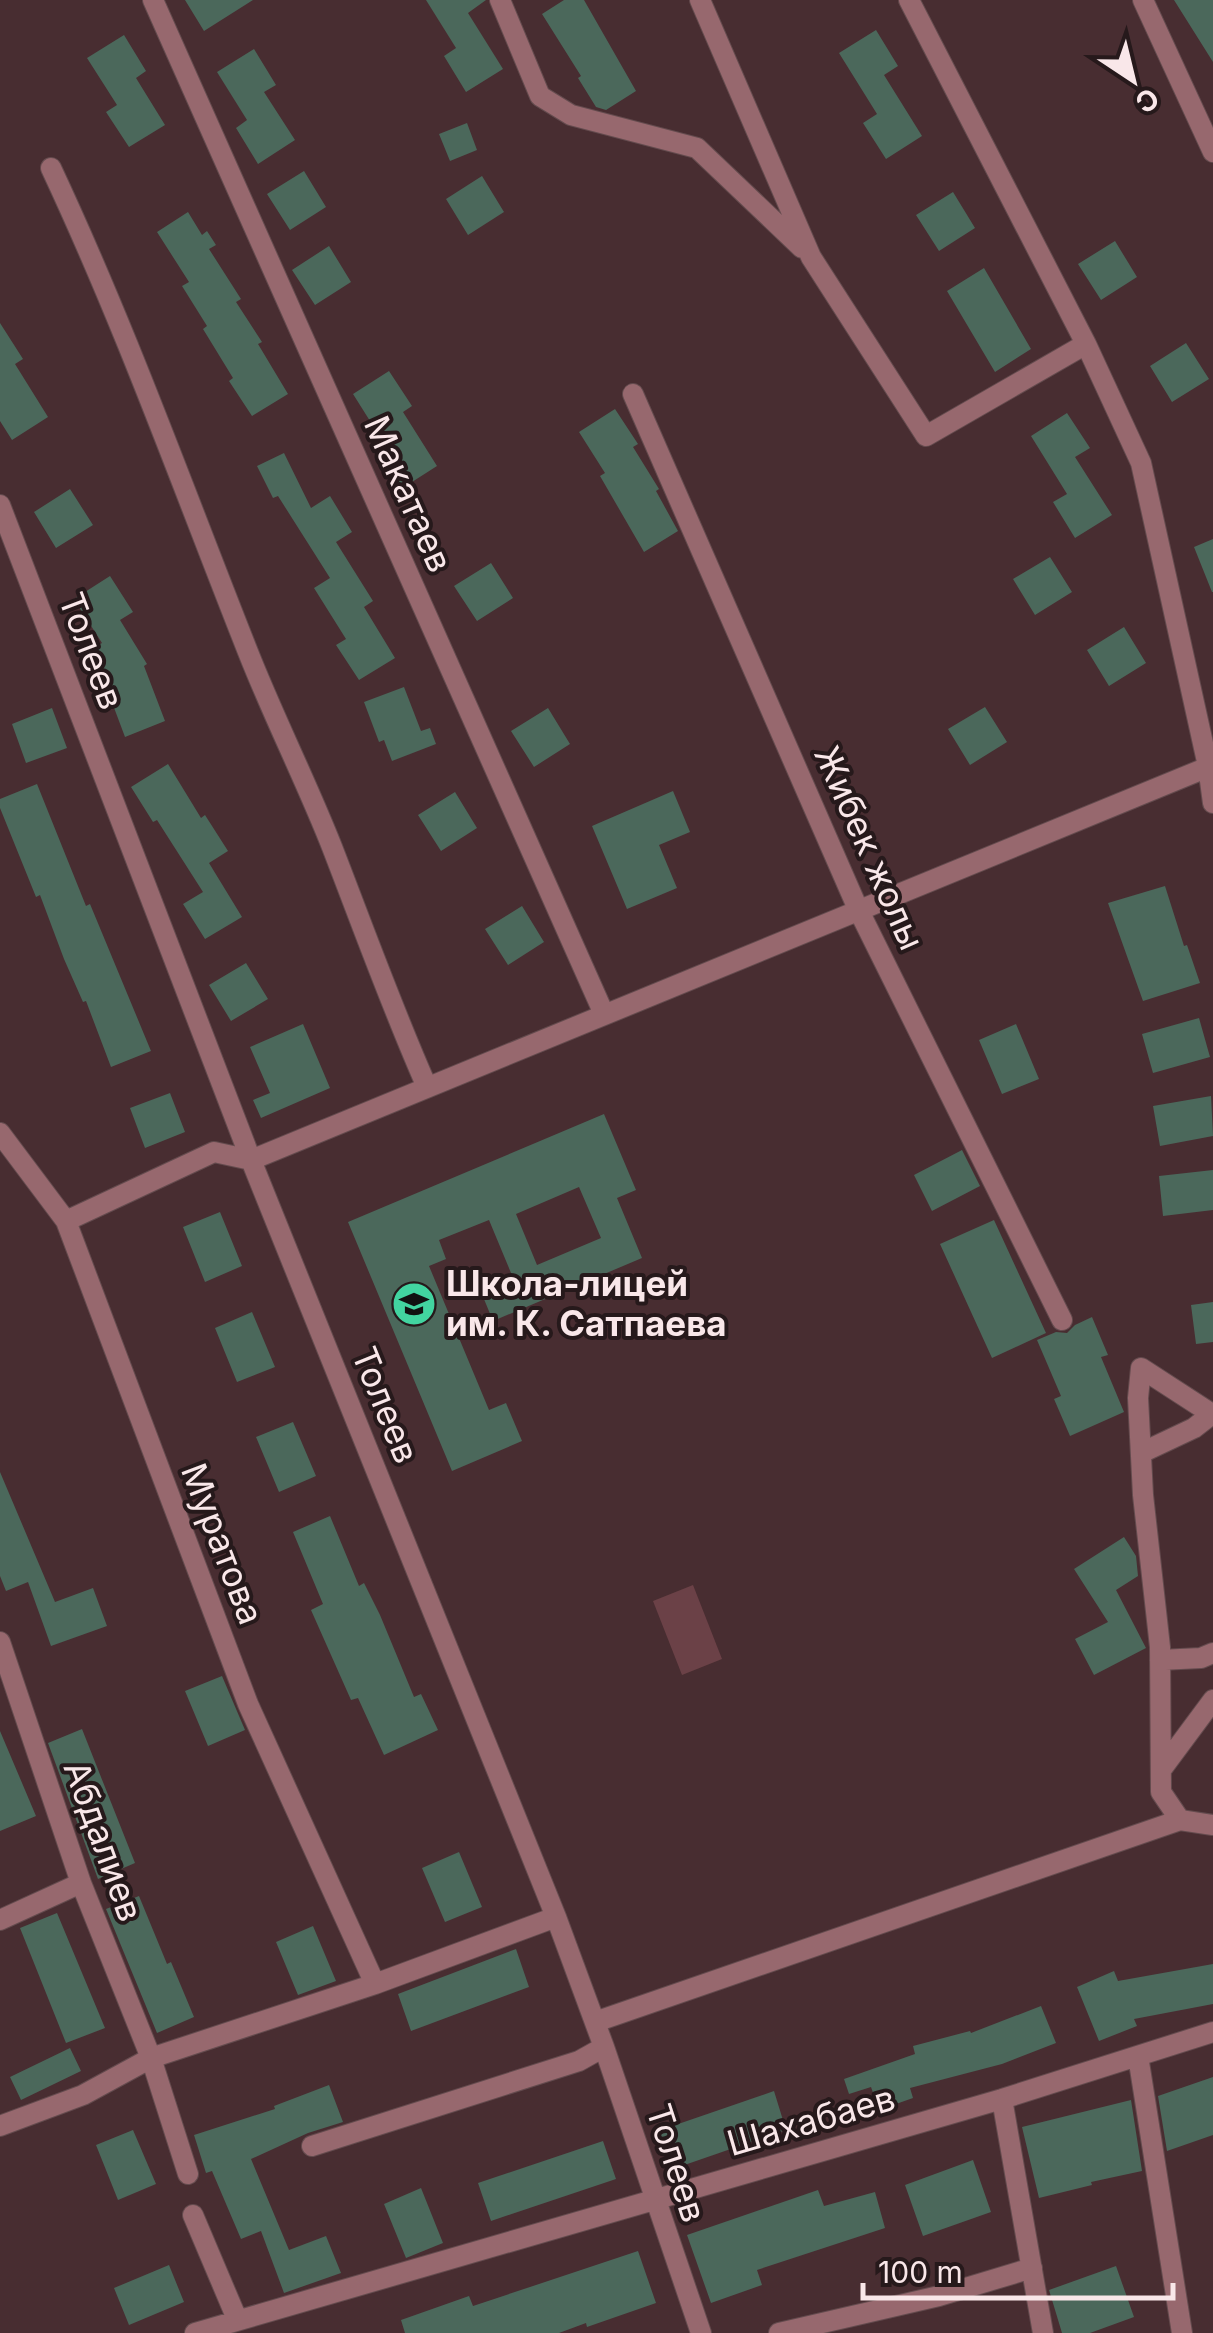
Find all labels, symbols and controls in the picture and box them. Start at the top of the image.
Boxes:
north arrow [1083,30,1183,130]
text: С [1129,81,1166,120]
street label: Макатаев [356,409,462,578]
street label: Толеев [51,586,133,715]
street label: Жибек жолы [806,739,934,956]
place label: Школа-лицей им. К. Сатпаева [446,1262,727,1344]
school or university icon: Школа-лицей им. К. Сатпаева [391,1281,437,1327]
street label: Толеев [344,1340,428,1469]
street label: Муратова [173,1457,273,1630]
street label: Абдалиев [56,1755,152,1927]
street label: Шахабаев [722,2076,899,2164]
street label: Толеев [638,2098,716,2227]
scale bar [863,2238,1173,2300]
text: 100 m [878,2254,963,2290]

